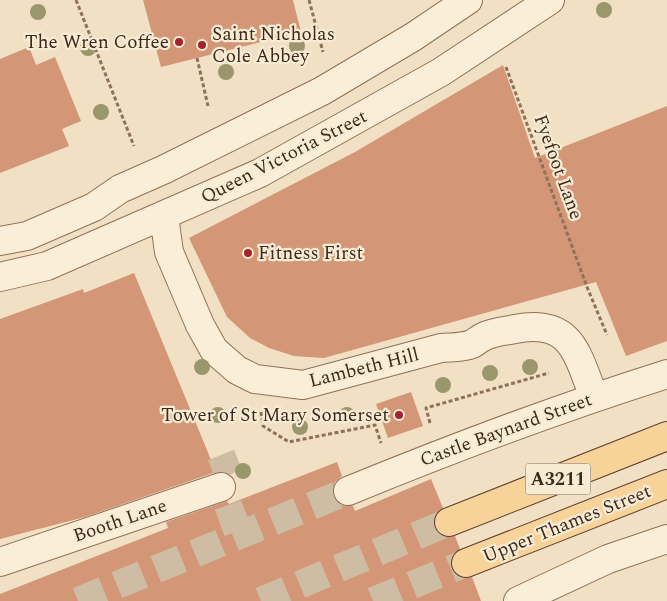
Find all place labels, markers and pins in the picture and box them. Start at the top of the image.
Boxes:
place label: Saint Nicholas Cole Abbey [212,20,335,71]
place label: The Wren Coffee [25,28,169,57]
marker: The Wren Coffee [173,36,185,48]
marker: Saint Nicholas Cole Abbey [196,39,208,51]
place label: Fitness First [258,239,364,268]
marker: Fitness First [242,247,254,259]
place label: Tower of St Mary Somerset [161,401,389,430]
marker: Tower of St Mary Somerset [393,409,405,421]

